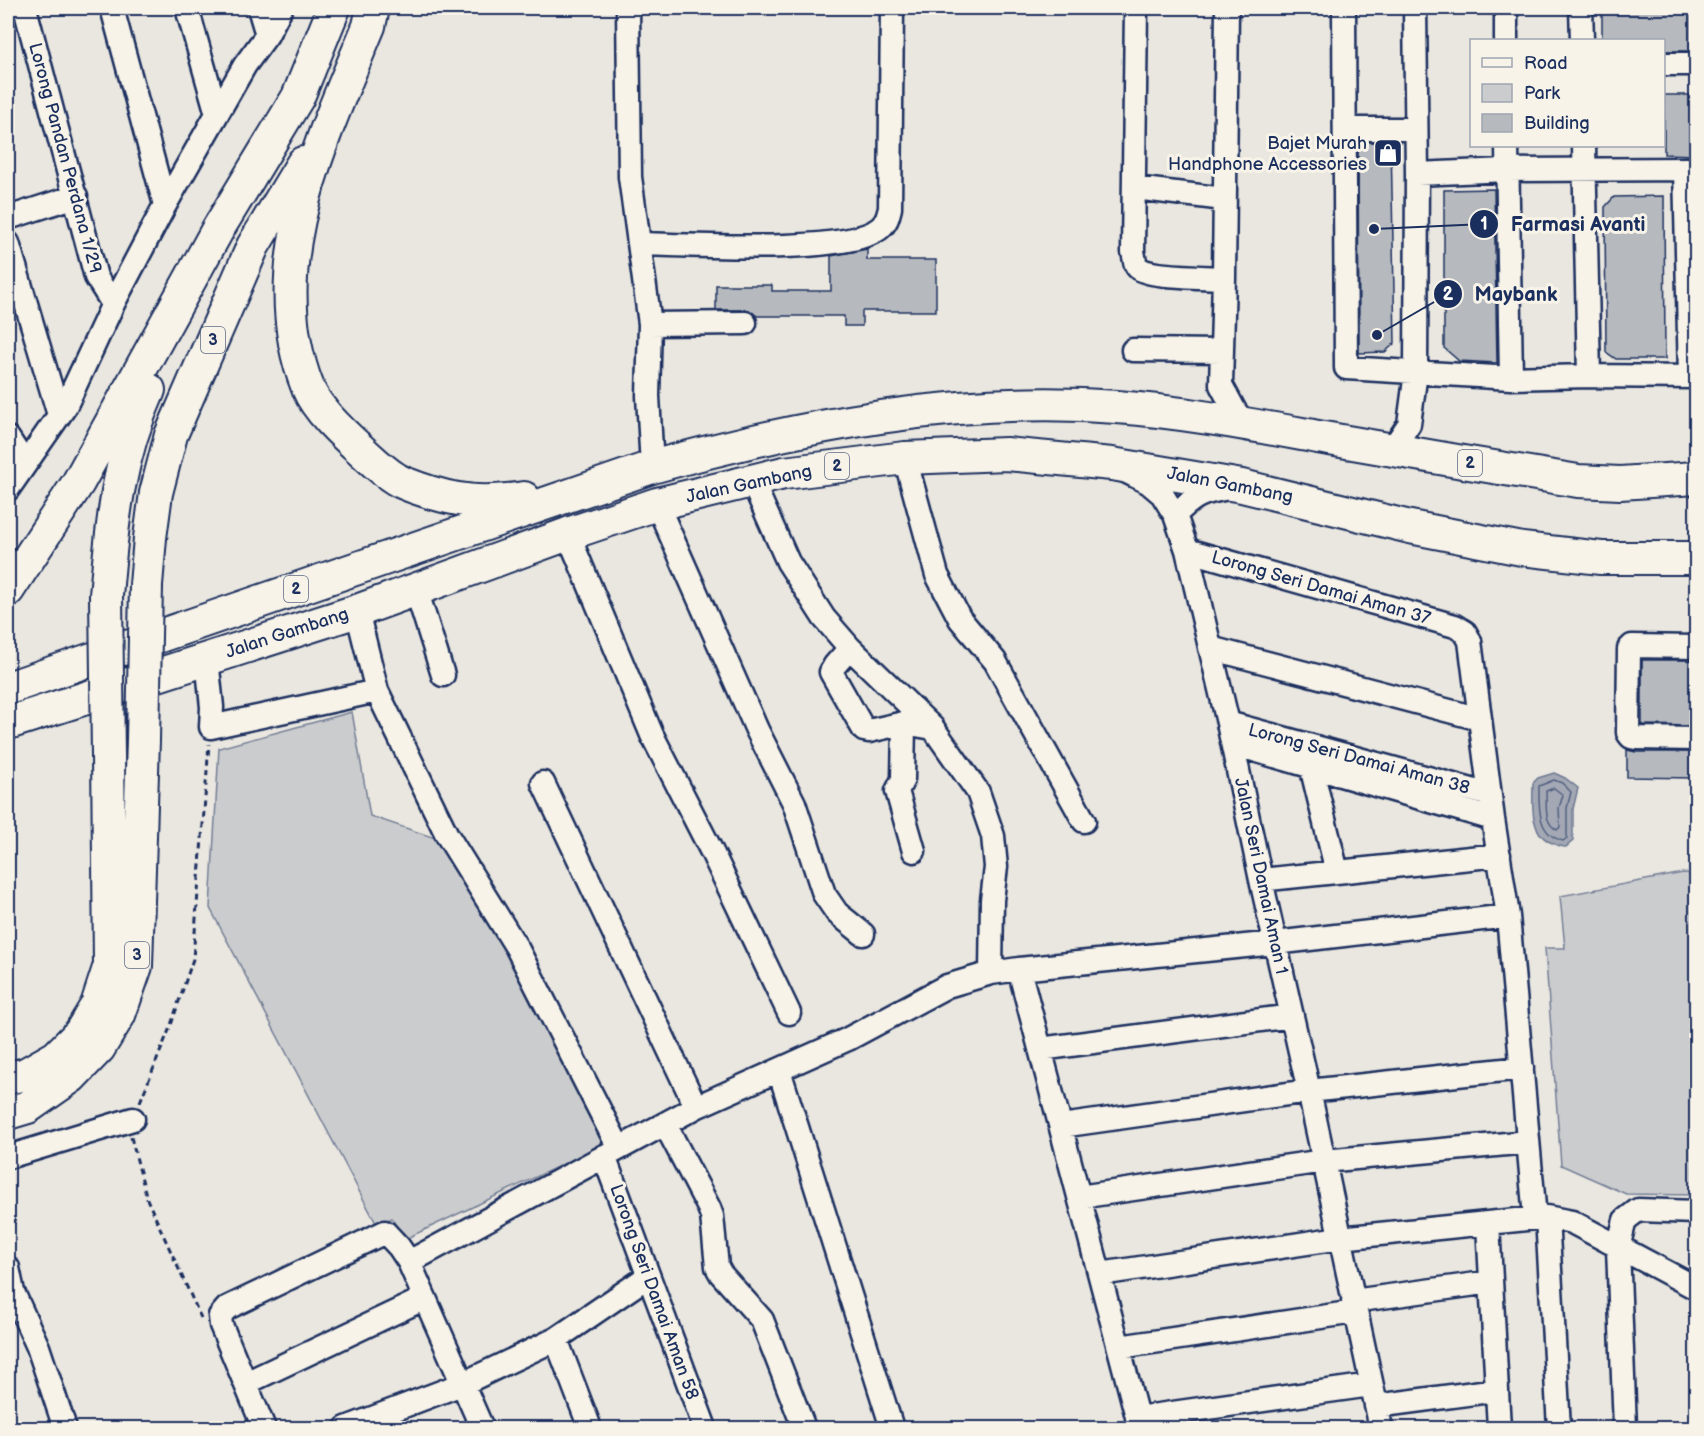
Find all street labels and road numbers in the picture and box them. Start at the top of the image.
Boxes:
street label: Lorong Pandan Perdana 1/29 [24,41,106,275]
road number: 3 [201,327,225,353]
road number: 2 [1458,450,1482,476]
road number: 2 [825,453,849,479]
street label: Jalan Gambang [684,460,814,508]
street label: Jalan Gambang [1165,462,1295,508]
street label: Lorong Seri Damai Aman 37 [1209,547,1433,629]
road number: 2 [284,576,308,602]
street label: Jalan Gambang [223,603,351,663]
street label: Lorong Seri Damai Aman 38 [1246,719,1472,799]
street label: Jalan Seri Damai Aman 1 [1230,776,1292,976]
road number: 3 [125,942,149,968]
street label: Lorong Seri Damai Aman 58 [605,1181,703,1403]

